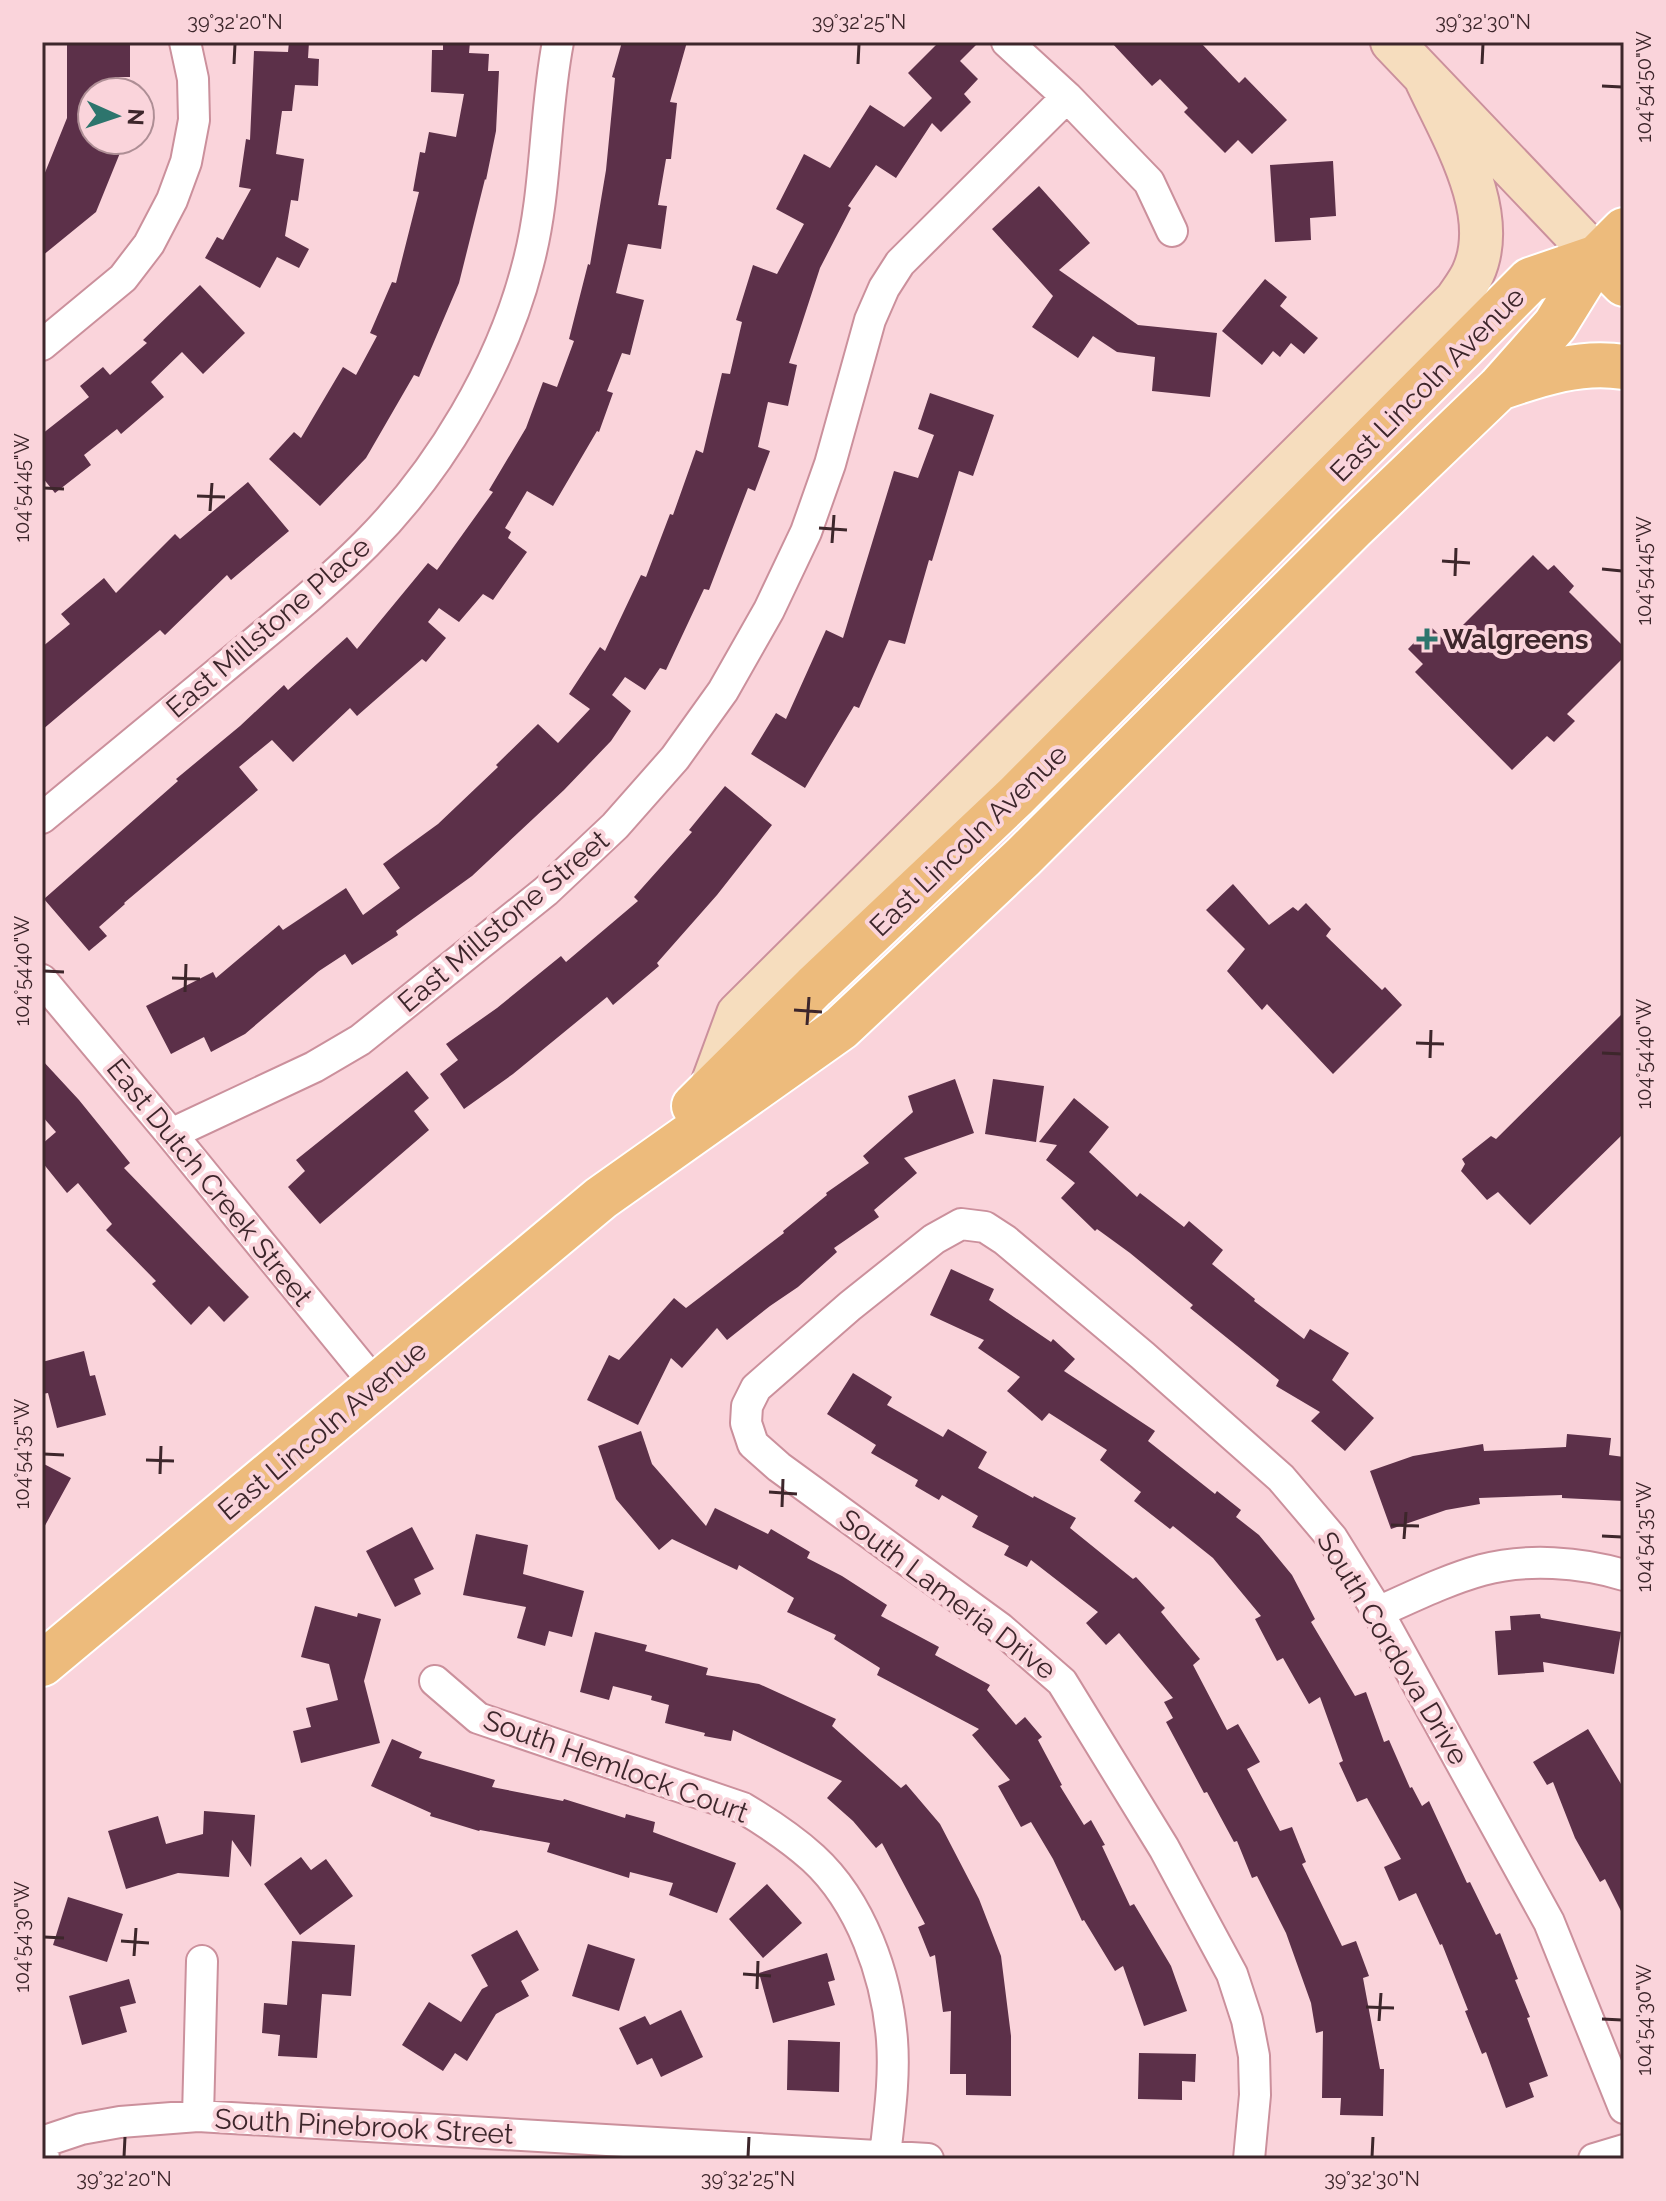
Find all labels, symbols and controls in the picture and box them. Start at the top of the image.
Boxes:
text: 39°32'20"N [187,10,283,34]
text: 39°32'25"N [812,10,906,34]
text: 39°32'30"N [1435,10,1531,34]
text: 104°54'50"W [1632,31,1656,143]
north arrow [76,76,156,156]
text: N [123,108,149,126]
street label: East Lincoln Avenue [1323,280,1531,488]
text: 104°54'45"W [10,433,34,543]
text: 104°54'45"W [1632,516,1656,626]
street label: East Millstone Place [160,530,377,725]
place label: Walgreens [1443,623,1589,656]
marker: Walgreens [1418,630,1436,648]
street label: East Lincoln Avenue [863,738,1074,943]
street label: East Millstone Street [391,823,616,1019]
text: 104°54'40"W [10,916,34,1026]
text: 104°54'40"W [1632,999,1656,1109]
street label: East Dutch Creek Street [100,1052,320,1313]
street label: East Lincoln Avenue [212,1334,433,1527]
text: 104°54'35"W [10,1399,34,1509]
text: 104°54'35"W [1632,1482,1656,1592]
street label: South Lameria Drive [833,1502,1062,1686]
street label: South Cordova Drive [1310,1526,1475,1771]
street label: South Hemlock Court [479,1703,753,1830]
text: 104°54'30"W [10,1881,34,1993]
text: 104°54'30"W [1632,1964,1656,2076]
street label: South Pinebrook Street [214,2102,515,2151]
text: 39°32'20"N [76,2167,172,2191]
text: 39°32'25"N [701,2167,795,2191]
text: 39°32'30"N [1324,2167,1420,2191]

